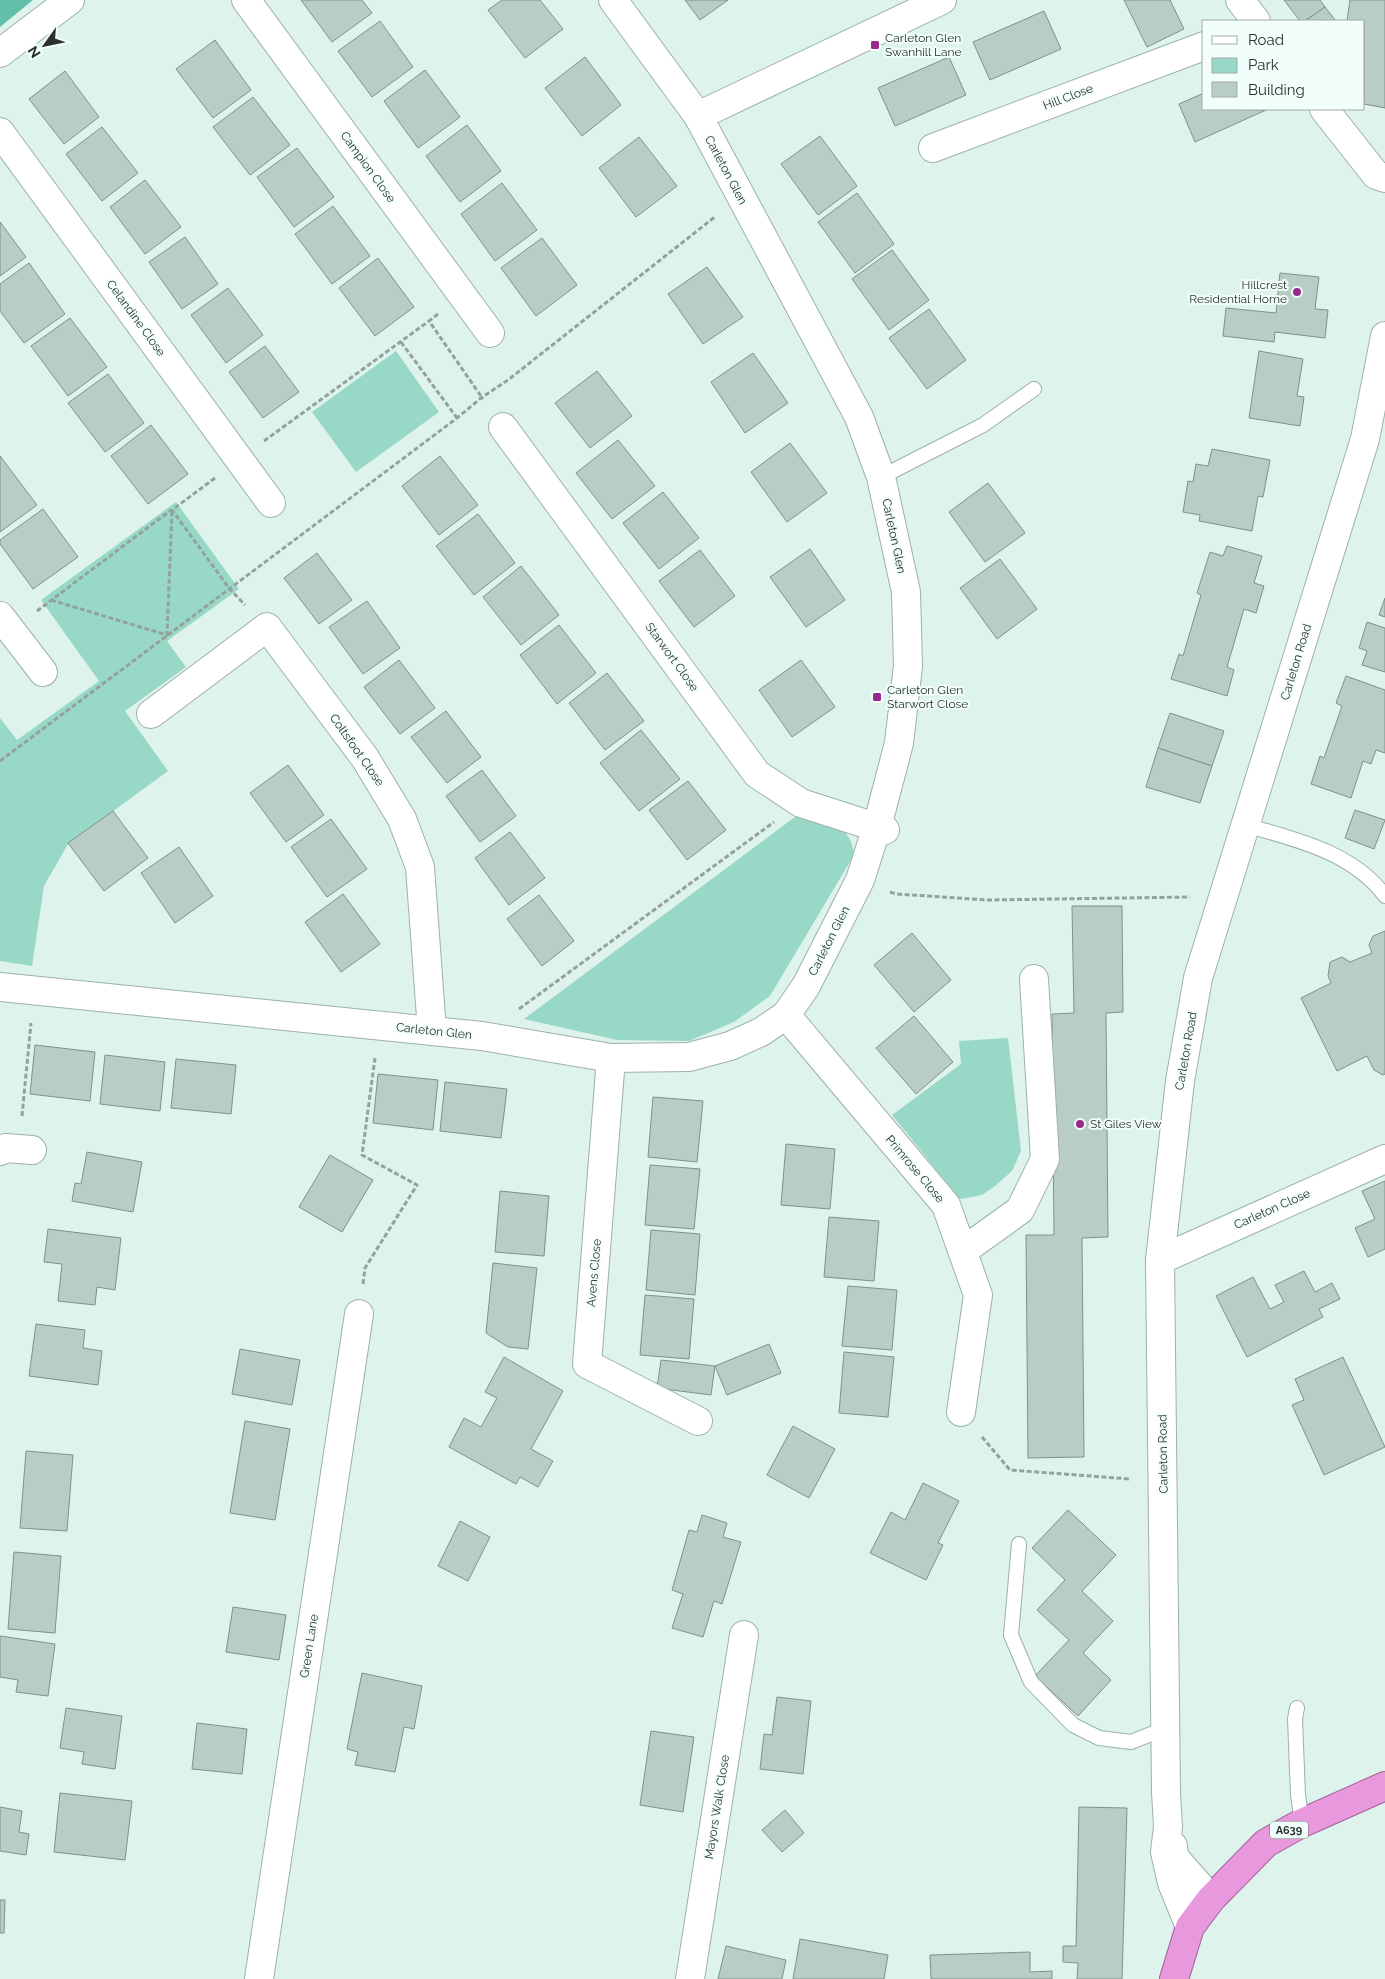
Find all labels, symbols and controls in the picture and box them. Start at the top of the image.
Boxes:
north arrow [20,20,70,70]
legend [1202,20,1365,110]
place label: Carleton Glen Swanhill Lane [885,31,962,59]
text: Road [1248,31,1284,49]
marker: Carleton Glen Swanhill Lane [869,39,881,51]
text: N [24,43,44,61]
text: Park [1248,56,1279,74]
street label: Hill Close [1041,81,1095,113]
text: Building [1248,81,1305,99]
street label: Campion Close [338,129,398,205]
street label: Carleton Glen [702,133,750,207]
street label: Celandine Close [104,277,168,359]
place label: Hillcrest Residential Home [1189,278,1287,306]
marker: Hillcrest Residential Home [1291,286,1303,298]
street label: Carleton Glen [879,497,909,575]
street label: Starwort Close [642,620,702,694]
street label: Carleton Road [1278,622,1314,702]
place label: Carleton Glen Starwort Close [887,683,968,711]
marker: Carleton Glen Starwort Close [871,691,883,703]
street label: Coltsfoot Close [327,711,387,789]
street label: Carleton Glen [805,904,853,978]
street label: Carleton Road [1172,1011,1200,1091]
street label: Carleton Glen [395,1020,473,1042]
place label: St Giles View [1090,1117,1162,1131]
marker: St Giles View [1074,1118,1086,1130]
street label: Primrose Close [883,1132,947,1206]
street label: Carleton Close [1232,1186,1312,1232]
street label: Avens Close [584,1238,604,1308]
street label: Carleton Road [1155,1414,1171,1494]
street label: Green Lane [297,1613,321,1679]
street label: Mayors Walk Close [702,1754,732,1860]
road number: A639 [1270,1822,1308,1838]

